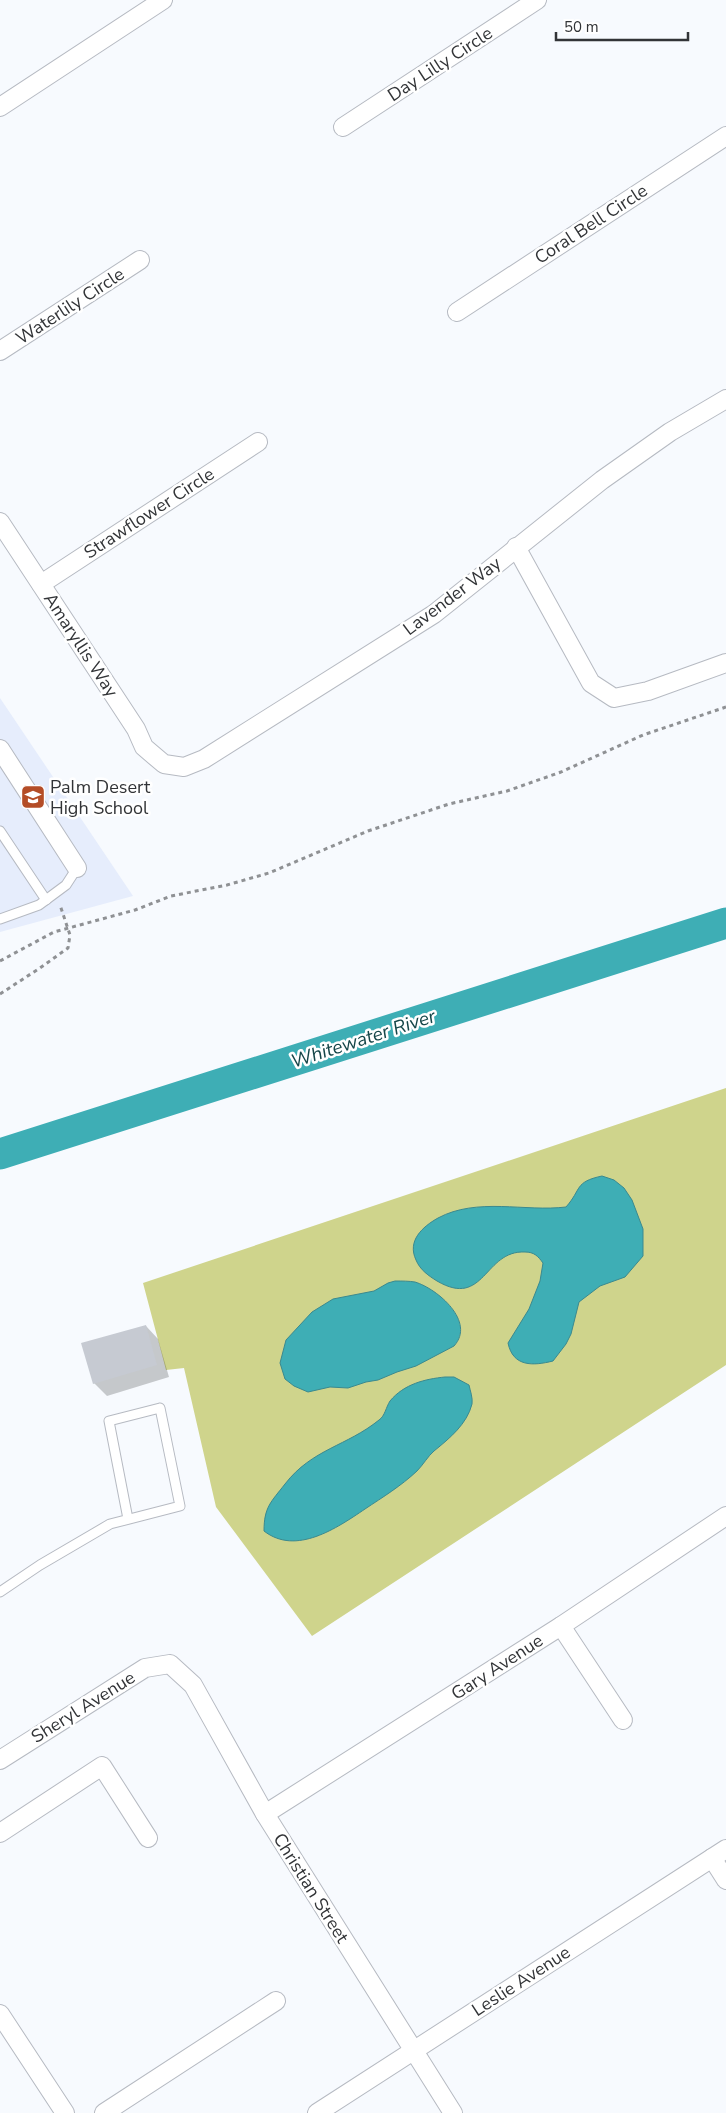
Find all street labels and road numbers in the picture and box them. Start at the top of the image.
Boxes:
street label: Day Lilly Circle [383,21,497,107]
street label: Coral Bell Circle [530,178,652,270]
street label: Waterlily Circle [11,262,129,350]
street label: Strawflower Circle [79,462,219,564]
street label: Lavender Way [398,551,506,641]
street label: Amaryllis Way [38,588,124,702]
street label: Gary Avenue [447,1628,547,1706]
street label: Sheryl Avenue [26,1665,140,1749]
street label: Christian Street [268,1828,355,1948]
street label: Leslie Avenue [467,1940,575,2022]

